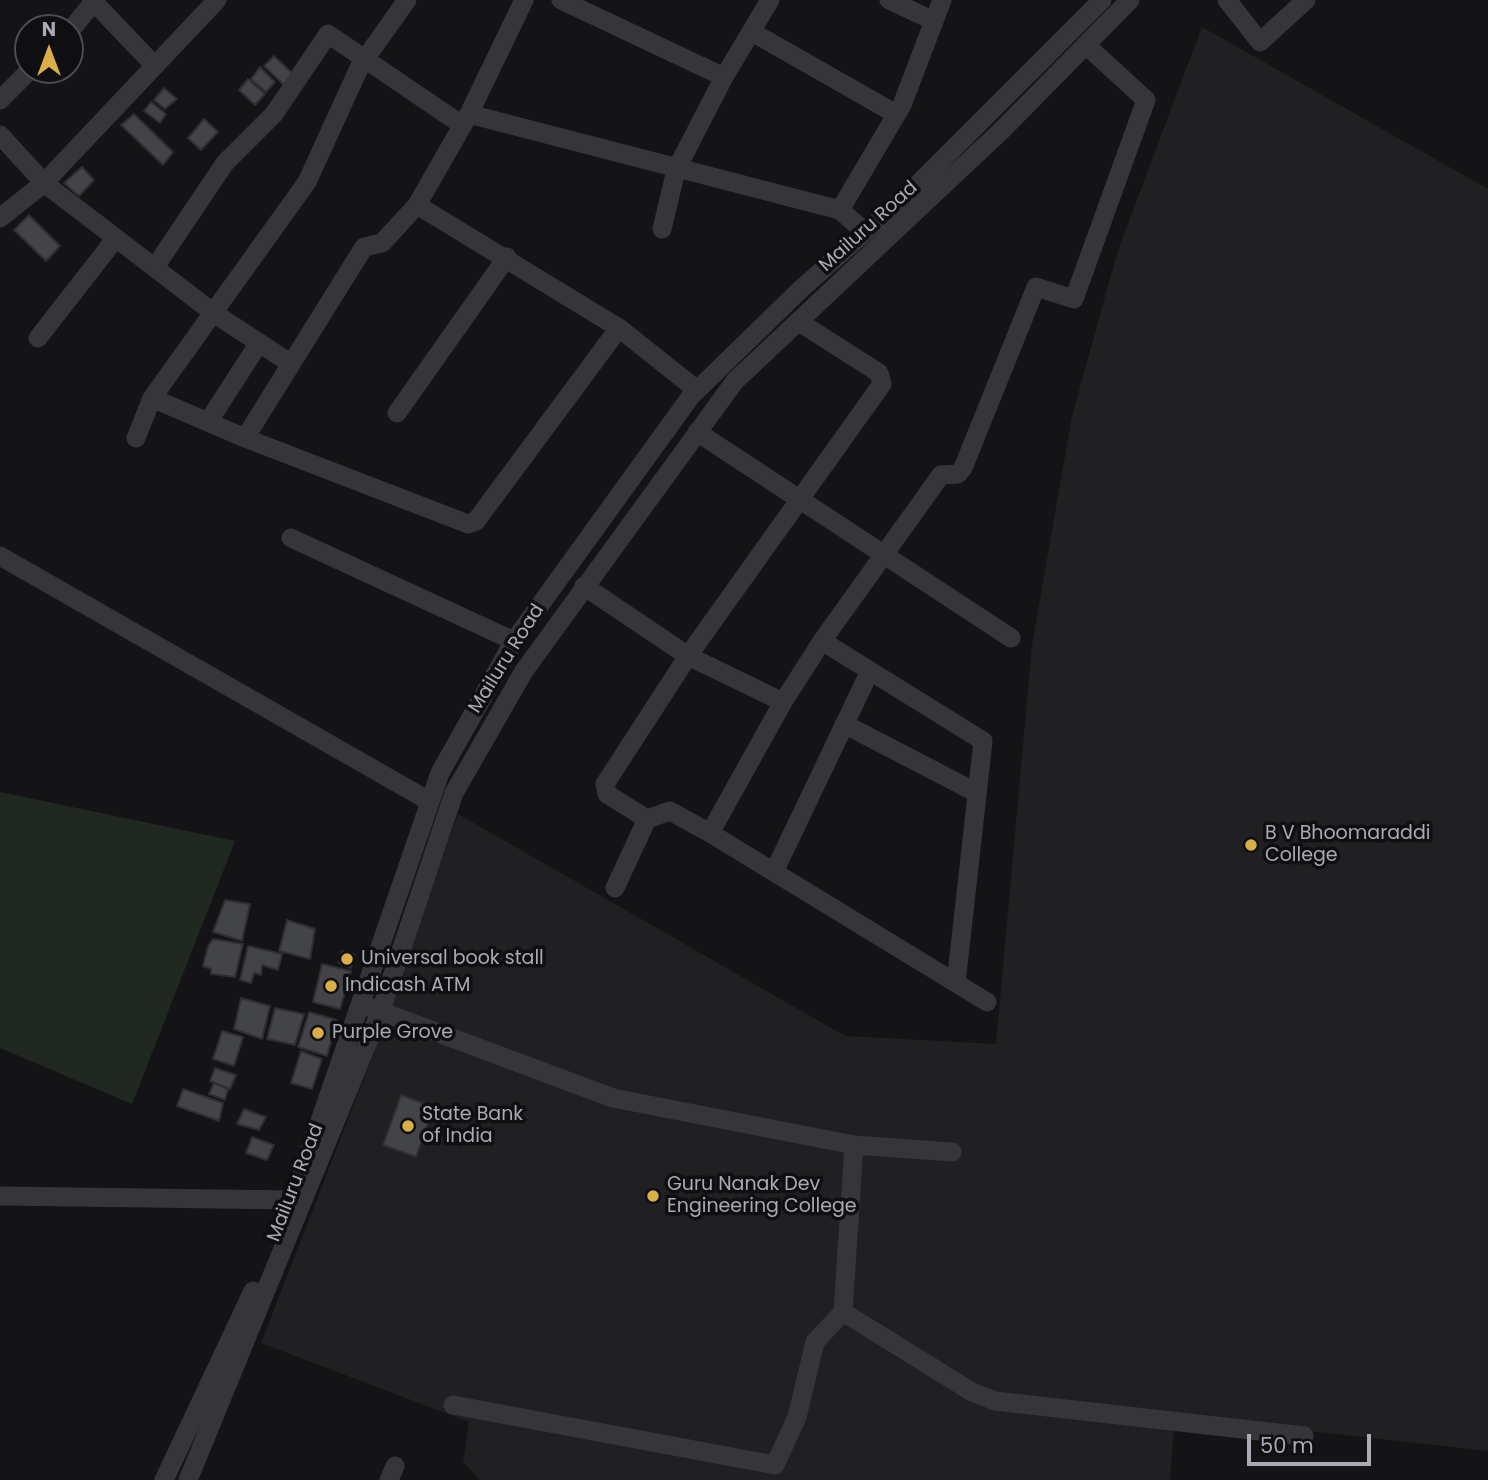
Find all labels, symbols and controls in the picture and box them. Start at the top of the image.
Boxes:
north arrow [14,14,84,84]
text: N [42,16,56,43]
street label: Mailuru Road [815,177,923,277]
street label: Mailuru Road [464,600,550,718]
place label: B V Bhoomaraddi College [1265,823,1430,867]
marker: B V Bhoomaraddi College [1243,837,1259,853]
place label: Universal book stall [361,948,544,970]
marker: Universal book stall [339,951,355,967]
place label: Indicash ATM [345,975,470,997]
marker: Indicash ATM [323,978,339,994]
place label: Purple Grove [332,1022,453,1044]
marker: Purple Grove [310,1025,326,1041]
place label: State Bank of India [422,1104,523,1148]
marker: State Bank of India [400,1118,416,1134]
street label: Mailuru Road [263,1121,329,1245]
place label: Guru Nanak Dev Engineering College [667,1174,857,1218]
marker: Guru Nanak Dev Engineering College [645,1188,661,1204]
scale bar [1250,1420,1374,1464]
text: 50 m [1260,1431,1314,1460]

